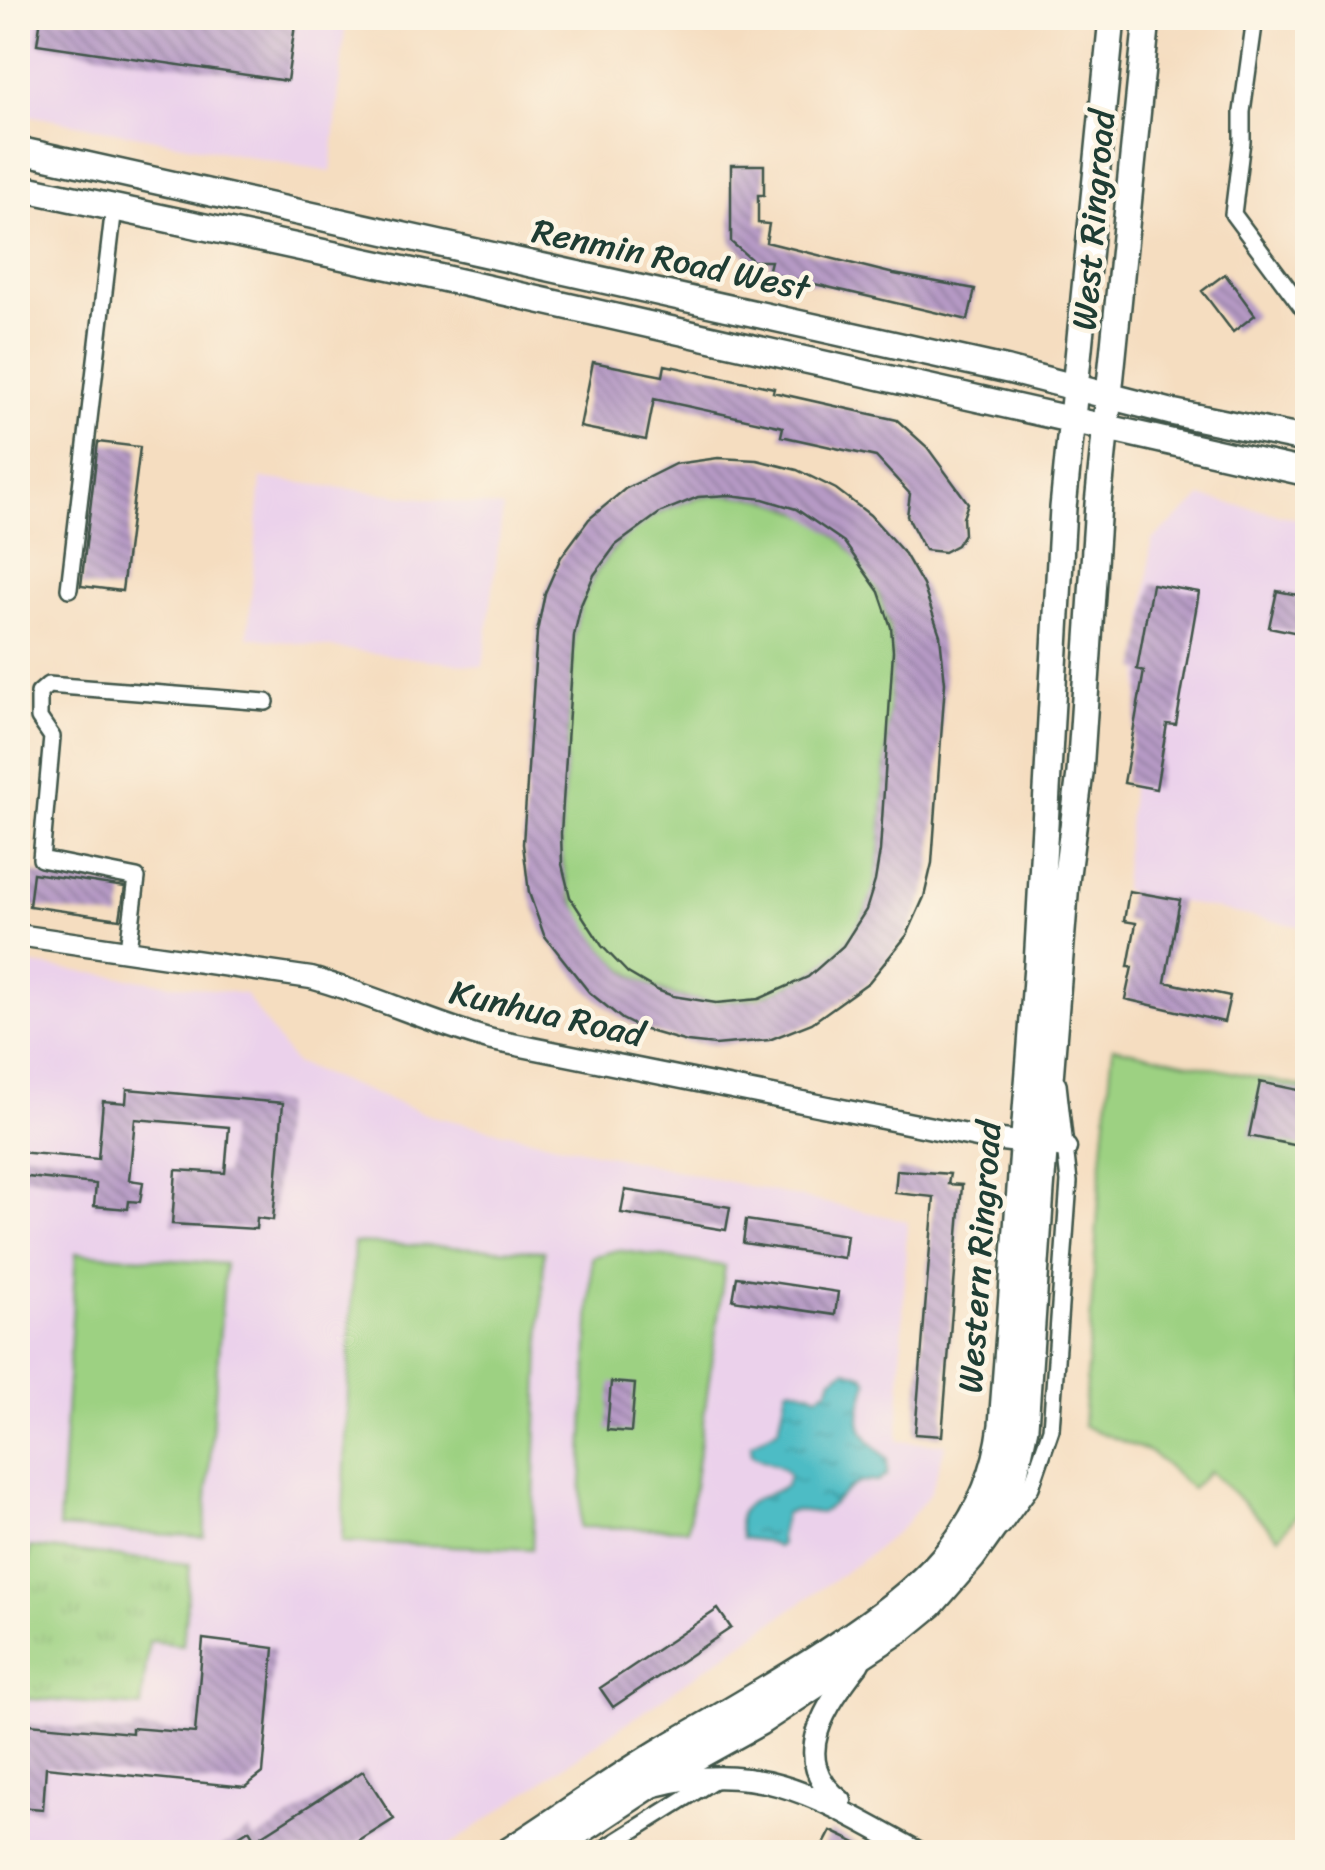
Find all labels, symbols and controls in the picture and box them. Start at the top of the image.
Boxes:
street label: West Ringroad [1052,105,1134,333]
street label: Renmin Road West [527,199,817,319]
street label: Kunhua Road [444,961,653,1066]
street label: Western Ringroad [939,1116,1020,1395]

